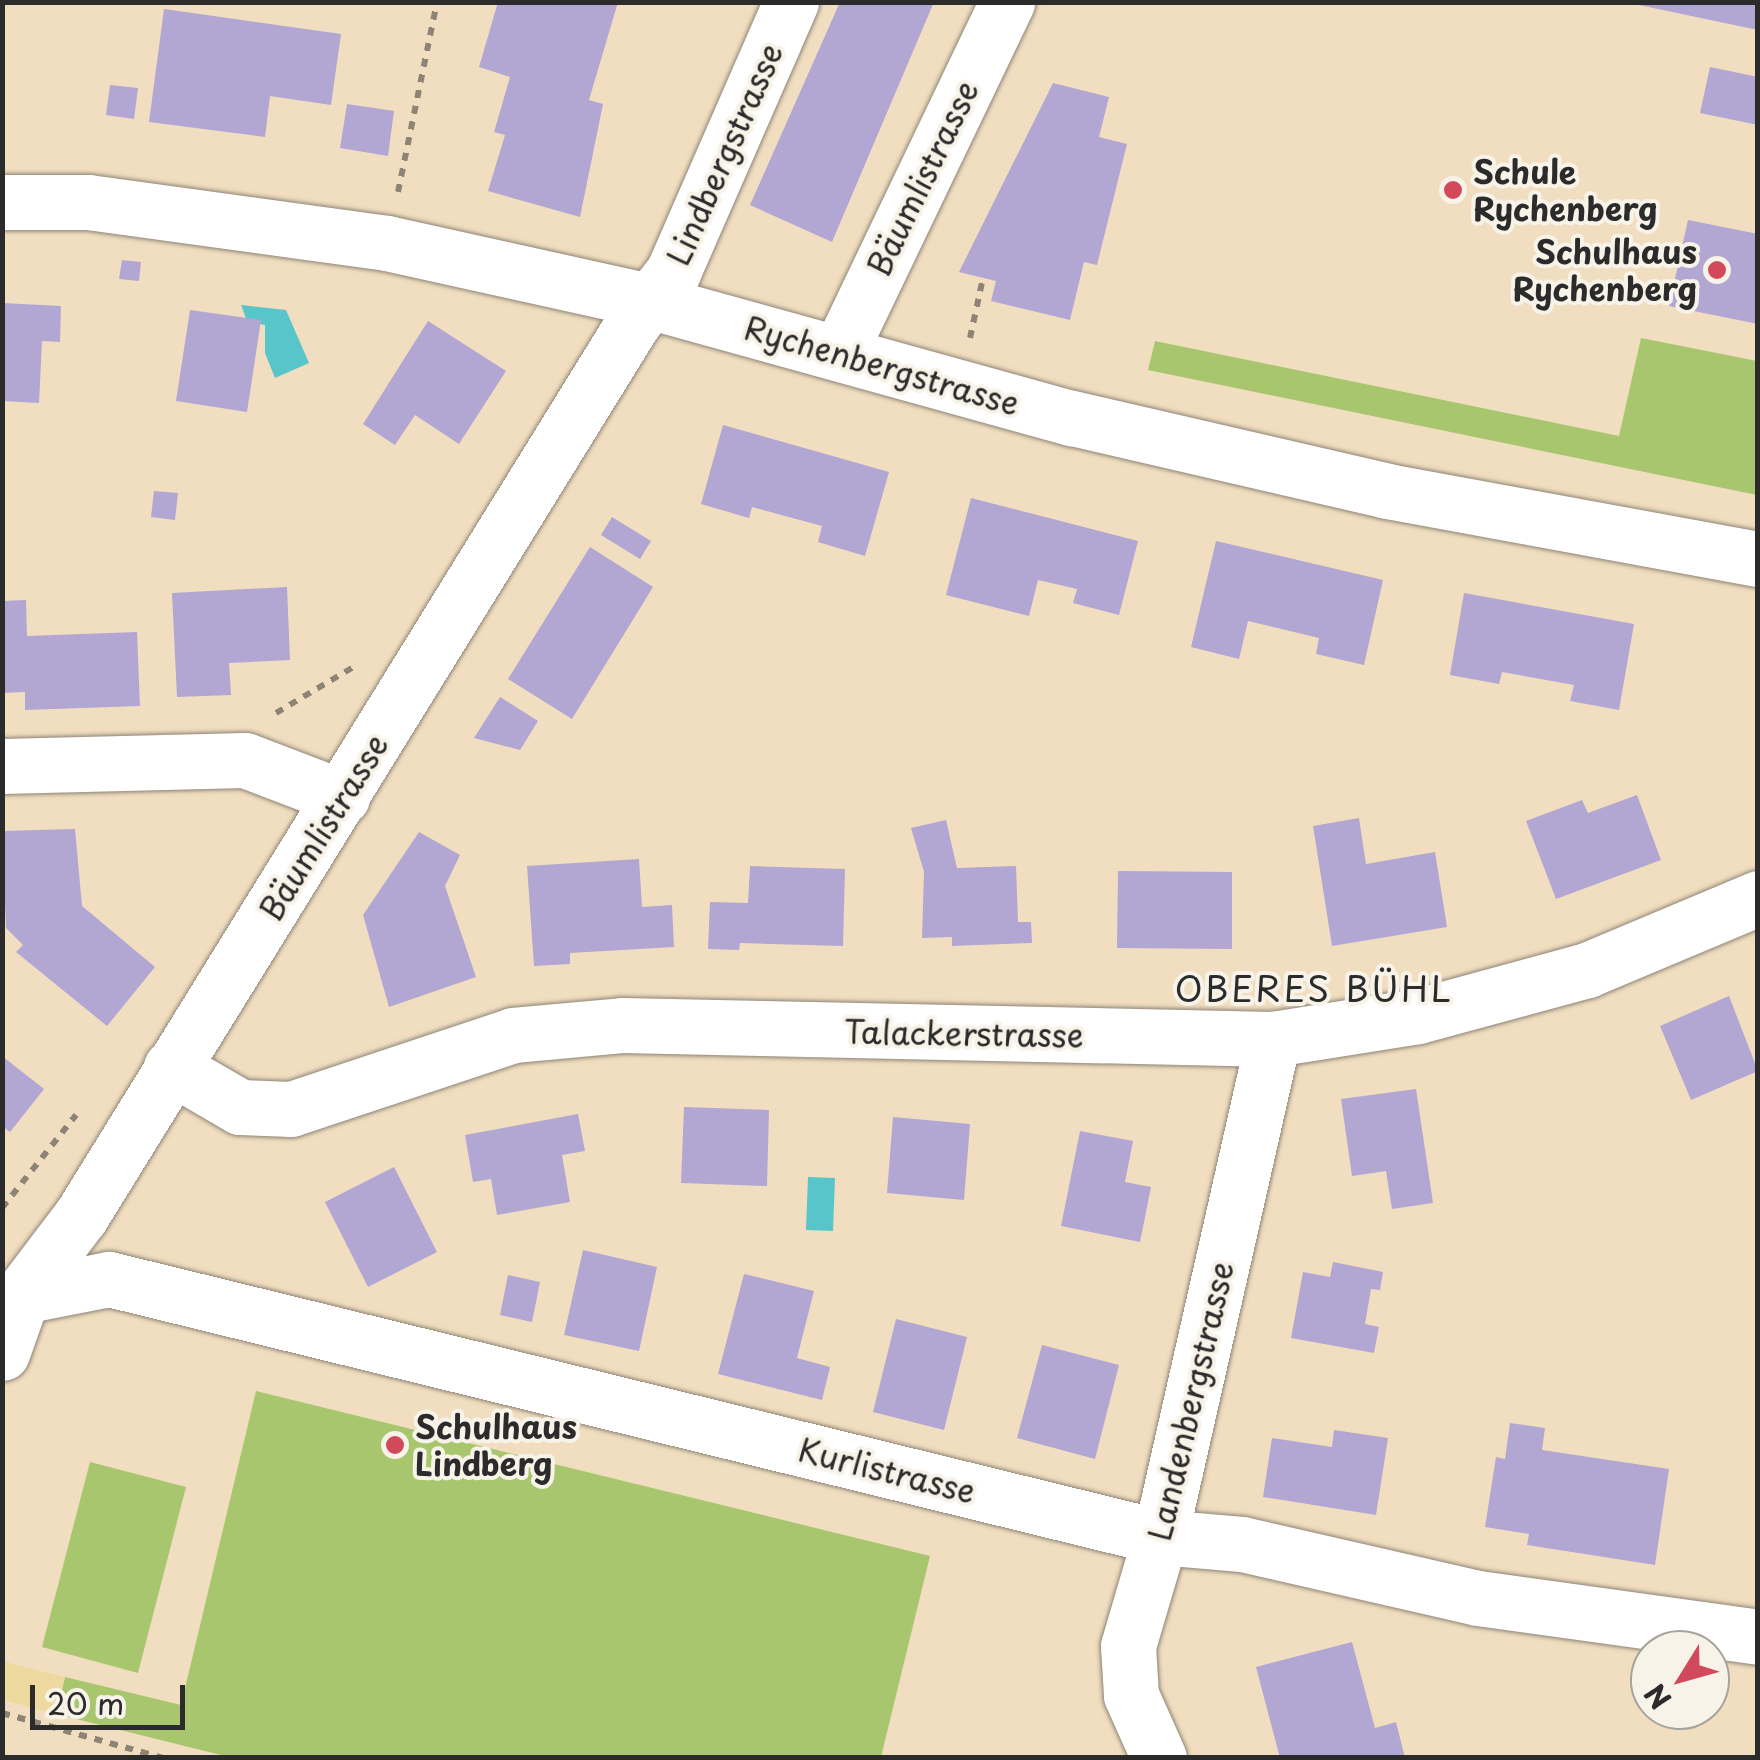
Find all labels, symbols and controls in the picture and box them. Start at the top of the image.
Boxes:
street label: Lindbergstrasse [658,37,790,271]
street label: Bäumlistrasse [858,74,986,282]
place label: Schule Rychenberg [1473,153,1657,228]
marker: Schule Rychenberg [1442,179,1464,201]
place label: Schulhaus Rychenberg [1513,233,1697,308]
marker: Schulhaus Rychenberg [1706,259,1728,281]
street label: Rychenbergstrasse [740,307,1024,423]
street label: Bäumlistrasse [250,727,396,927]
district label: OBERES BÜHL [1174,967,1454,1009]
street label: Talackerstrasse [844,1012,1084,1054]
street label: Landenbergstrasse [1139,1258,1241,1544]
place label: Schulhaus Lindberg [415,1408,577,1483]
street label: Kurlistrasse [795,1429,979,1511]
marker: Schulhaus Lindberg [384,1434,406,1456]
north arrow [1630,1630,1730,1730]
scale bar [35,1665,190,1727]
text: N [1633,1675,1681,1719]
text: 20 m [47,1680,124,1725]

